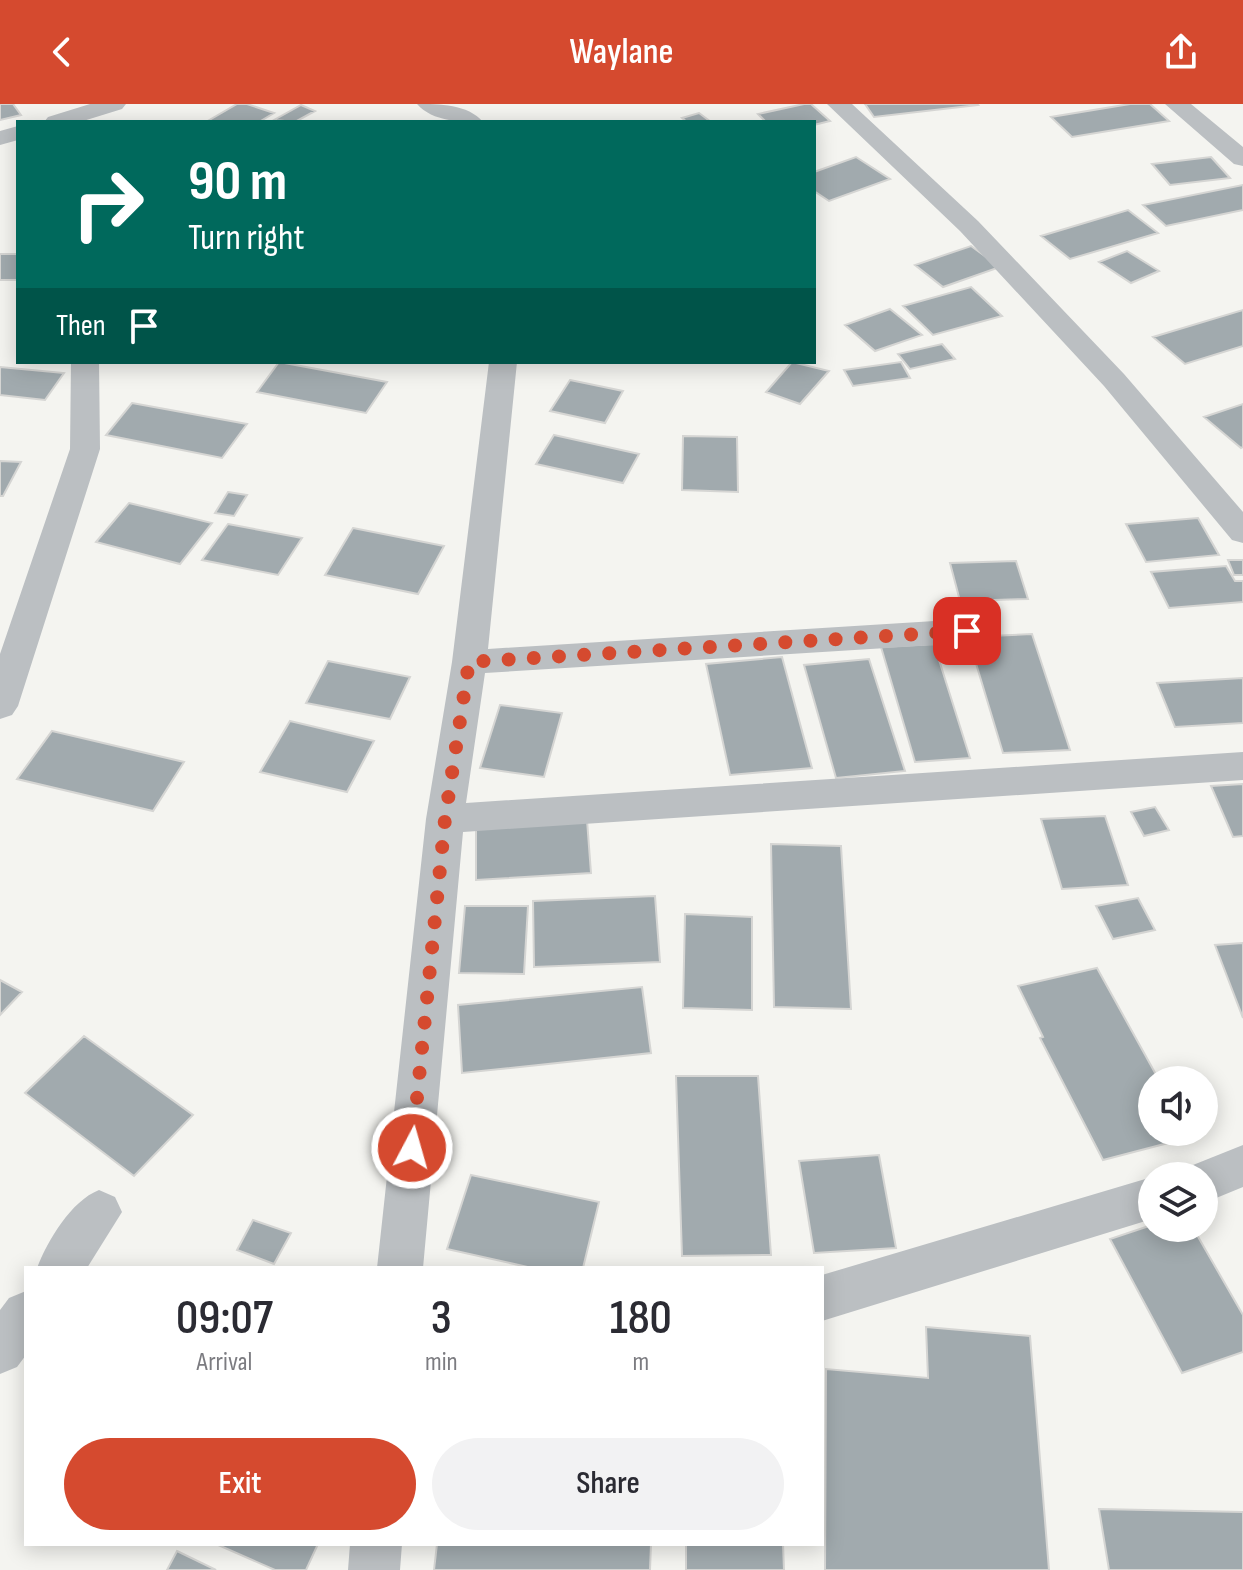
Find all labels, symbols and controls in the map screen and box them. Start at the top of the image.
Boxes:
icon: back [40,30,84,74]
icon: share [1159,30,1203,74]
text: Waylane [569,31,674,74]
text: 90 m [188,149,287,216]
icon: right [56,152,160,256]
text: Turn right [188,217,305,260]
icon: arrive [122,304,166,348]
text: Then [56,308,106,344]
pin [933,597,1001,665]
icon: arrive [945,609,989,653]
map controls [1138,1066,1218,1242]
button: sound [1138,1066,1218,1146]
position arrow [370,1106,454,1190]
button: layers [1138,1162,1218,1242]
text: 09:07 [176,1290,273,1347]
text: 3 [431,1290,452,1347]
text: 180 [610,1290,672,1347]
text: Arrival [197,1347,252,1378]
text: min [425,1347,458,1378]
text: m [632,1347,649,1378]
button: Exit [64,1438,416,1530]
button: Share [432,1438,784,1530]

